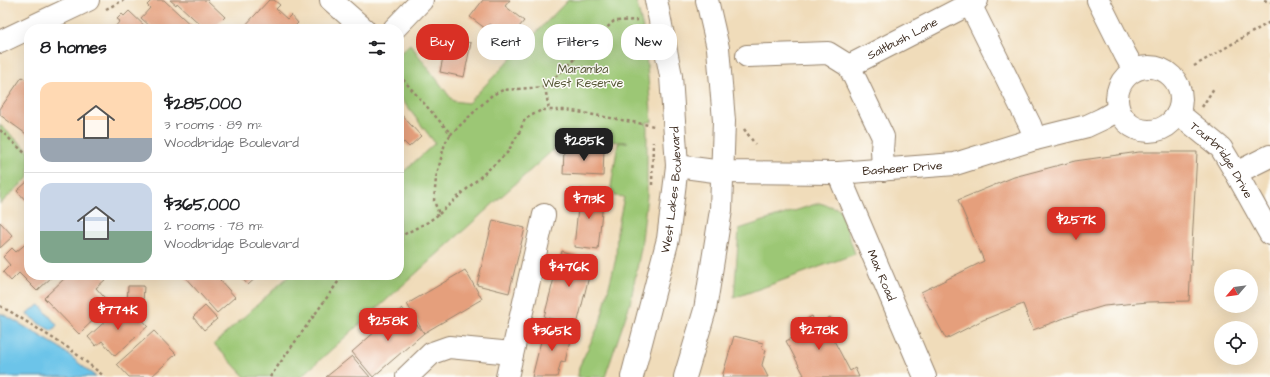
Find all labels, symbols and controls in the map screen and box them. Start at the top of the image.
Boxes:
street label: Saltbush Lane [864,13,941,64]
chip: Buy [416,24,469,60]
chip: Rent [477,24,535,60]
chip: Filters [543,24,613,60]
chip: New [621,24,677,60]
text: 8 homes [40,36,107,60]
icon: filters [366,37,388,59]
park label: Maramba West Reserve [543,61,624,92]
text: $285,000 [164,92,241,116]
icon: home [72,98,120,146]
text: 3 rooms · 89 m² [164,116,263,134]
street label: Tourbridge Drive [1186,118,1257,202]
street label: West Lakes Boulevard [657,126,686,255]
pin: $285K [556,128,612,162]
text: $285K [564,132,604,150]
text: Woodbridge Boulevard [164,134,299,152]
street label: Basheer Drive [862,157,943,180]
pin: $713K [561,186,617,220]
text: $713K [573,190,605,208]
text: $365,000 [164,193,240,217]
icon: home [72,199,120,247]
pin: $257K [1048,207,1104,241]
text: $257K [1056,211,1096,229]
text: 2 rooms · 78 m² [164,217,264,235]
text: Woodbridge Boulevard [164,235,299,253]
street label: Max Road [863,247,900,304]
pin: $476K [541,254,597,288]
text: $476K [549,258,589,276]
north arrow [1214,269,1258,313]
map controls [1214,269,1258,365]
pin: $774K [90,297,146,331]
text: $774K [98,301,138,319]
pin: $258K [360,308,416,342]
text: $258K [368,312,408,330]
pin: $278K [791,317,847,351]
pin: $365K [524,318,580,352]
text: $278K [800,321,838,339]
button: locate [1214,321,1258,365]
text: $365K [532,322,572,340]

